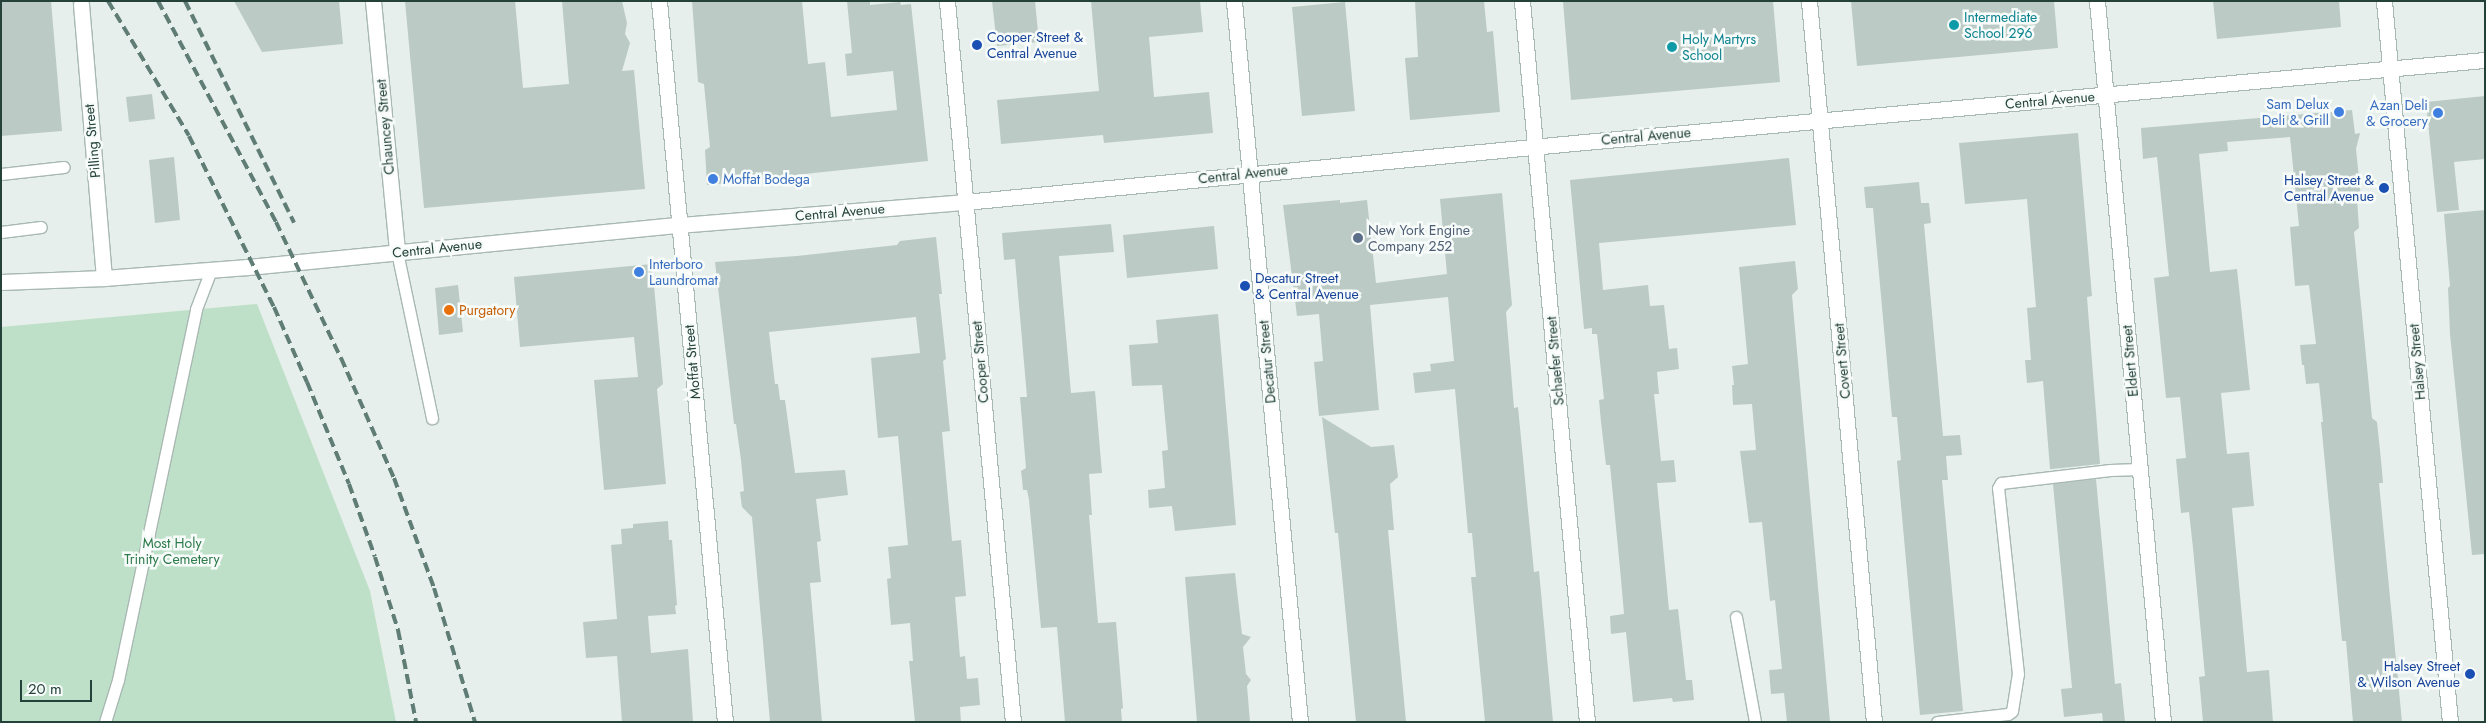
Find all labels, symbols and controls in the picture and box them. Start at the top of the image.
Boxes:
place label: Intermediate School 296 [1964,9,2037,41]
marker: Intermediate School 296 [1948,19,1960,31]
place label: Cooper Street & Central Avenue [987,29,1083,62]
place label: Holy Martyrs School [1682,31,1756,64]
marker: Cooper Street & Central Avenue [971,39,983,51]
marker: Holy Martyrs School [1666,41,1678,53]
street label: Chauncey Street [372,79,398,175]
street label: Central Avenue [2004,88,2096,112]
place label: Sam Delux Deli & Grill [2262,96,2329,128]
place label: Azan Deli & Grocery [2366,97,2428,130]
street label: Pilling Street [80,103,104,179]
marker: Sam Delux Deli & Grill [2333,106,2345,118]
marker: Azan Deli & Grocery [2432,107,2444,119]
street label: Central Avenue [1600,124,1692,148]
street label: Central Avenue [1197,161,1289,187]
place label: Moffat Bodega [723,171,810,187]
place label: Halsey Street & Central Avenue [2284,172,2374,204]
marker: Moffat Bodega [707,173,719,185]
marker: Halsey Street & Central Avenue [2378,182,2390,194]
street label: Central Avenue [794,200,886,224]
place label: New York Engine Company 252 [1368,222,1470,254]
marker: New York Engine Company 252 [1352,232,1364,244]
street label: Central Avenue [391,235,483,261]
place label: Interboro Laundromat [649,256,718,288]
marker: Interboro Laundromat [633,266,645,278]
place label: Decatur Street & Central Avenue [1255,270,1359,302]
marker: Decatur Street & Central Avenue [1239,280,1251,292]
place label: Purgatory [459,302,515,318]
marker: Purgatory [443,304,455,316]
street label: Schaefer Street [1543,316,1567,406]
street label: Cooper Street [968,320,992,404]
street label: Decatur Street [1255,320,1279,404]
street label: Covert Street [1830,322,1854,400]
street label: Halsey Street [2405,323,2429,401]
street label: Moffat Street [680,324,704,400]
street label: Eldert Street [2118,324,2142,398]
park label: Most Holy Trinity Cemetery [124,535,220,568]
place label: Halsey Street & Wilson Avenue [2357,658,2460,690]
marker: Halsey Street & Wilson Avenue [2464,668,2476,680]
scale bar [22,670,95,702]
text: 20 m [28,678,62,700]

